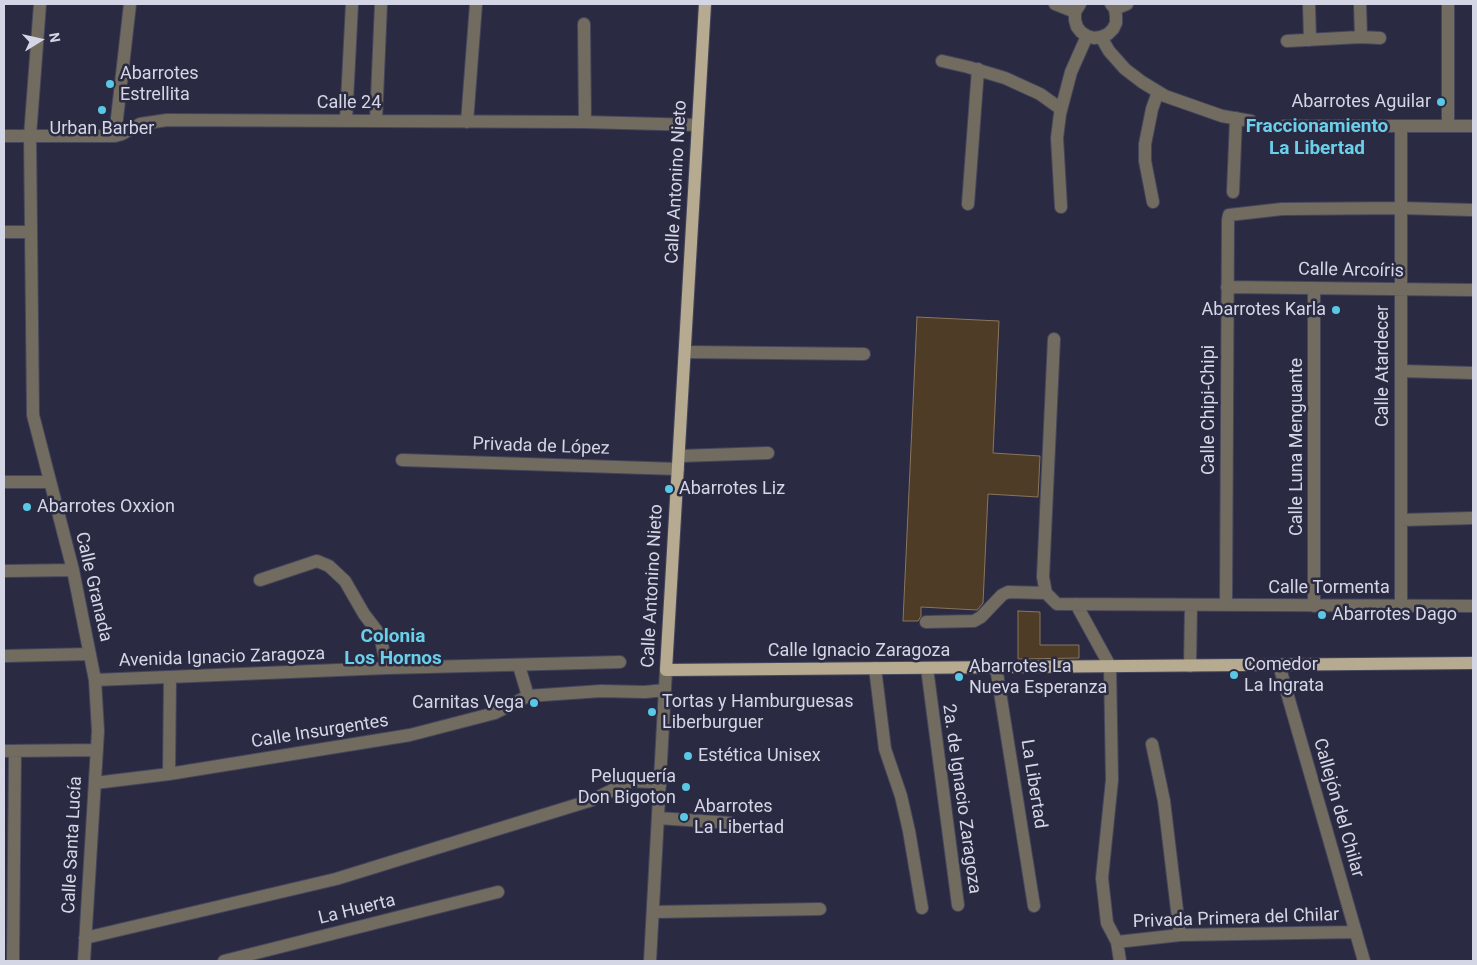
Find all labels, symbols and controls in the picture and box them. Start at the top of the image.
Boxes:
north arrow [15,15,65,65]
text: N [46,31,64,44]
place label: Abarrotes Estrellita [120,63,199,106]
marker: Abarrotes Estrellita [104,78,116,90]
place label: Abarrotes Aguilar [1291,91,1431,113]
street label: Calle 24 [317,92,381,114]
marker: Abarrotes Aguilar [1435,96,1447,108]
street label: Calle Antonino Nieto [662,100,692,264]
marker: Urban Barber [96,104,108,116]
district label: Fraccionamiento La Libertad [1246,116,1388,160]
place label: Urban Barber [50,118,154,140]
street label: Calle Arcoíris [1298,259,1404,283]
place label: Abarrotes Karla [1202,299,1326,321]
marker: Abarrotes Karla [1330,304,1342,316]
street label: Calle Atardecer [1372,305,1394,427]
street label: Calle Chipi-Chipi [1198,345,1220,475]
street label: Calle Luna Menguante [1286,358,1308,536]
street label: Privada de López [472,434,610,460]
place label: Abarrotes Liz [679,478,785,500]
marker: Abarrotes Liz [663,483,675,495]
place label: Abarrotes Oxxion [37,496,175,518]
marker: Abarrotes Oxxion [21,501,33,513]
street label: Calle Antonino Nieto [638,504,668,668]
street label: Calle Granada [70,530,116,644]
street label: Calle Tormenta [1268,577,1390,599]
place label: Abarrotes Dago [1332,604,1457,626]
marker: Abarrotes Dago [1316,609,1328,621]
district label: Colonia Los Hornos [344,626,442,670]
street label: Calle Ignacio Zaragoza [768,640,950,662]
street label: Avenida Ignacio Zaragoza [118,644,326,672]
place label: Comedor La Ingrata [1244,654,1324,696]
place label: Abarrotes La Nueva Esperanza [969,656,1107,699]
marker: Comedor La Ingrata [1228,669,1240,681]
marker: Abarrotes La Nueva Esperanza [953,671,965,683]
place label: Tortas y Hamburguesas Liberburguer [662,691,853,734]
place label: Carnitas Vega [412,692,524,714]
marker: Carnitas Vega [528,697,540,709]
street label: 2a. de Ignacio Zaragoza [937,703,985,895]
marker: Tortas y Hamburguesas Liberburguer [646,706,658,718]
street label: Calle Insurgentes [250,710,390,754]
street label: Callejón del Chilar [1308,736,1368,880]
street label: La Libertad [1015,738,1051,830]
place label: Estética Unisex [698,745,821,767]
marker: Estética Unisex [682,750,694,762]
place label: Peluquería Don Bigoton [578,766,676,809]
street label: Calle Santa Lucía [59,776,87,914]
marker: Peluquería Don Bigoton [680,781,692,793]
place label: Abarrotes La Libertad [694,796,784,839]
marker: Abarrotes La Libertad [678,811,690,823]
street label: La Huerta [316,890,398,930]
street label: Privada Primera del Chilar [1132,905,1340,933]

